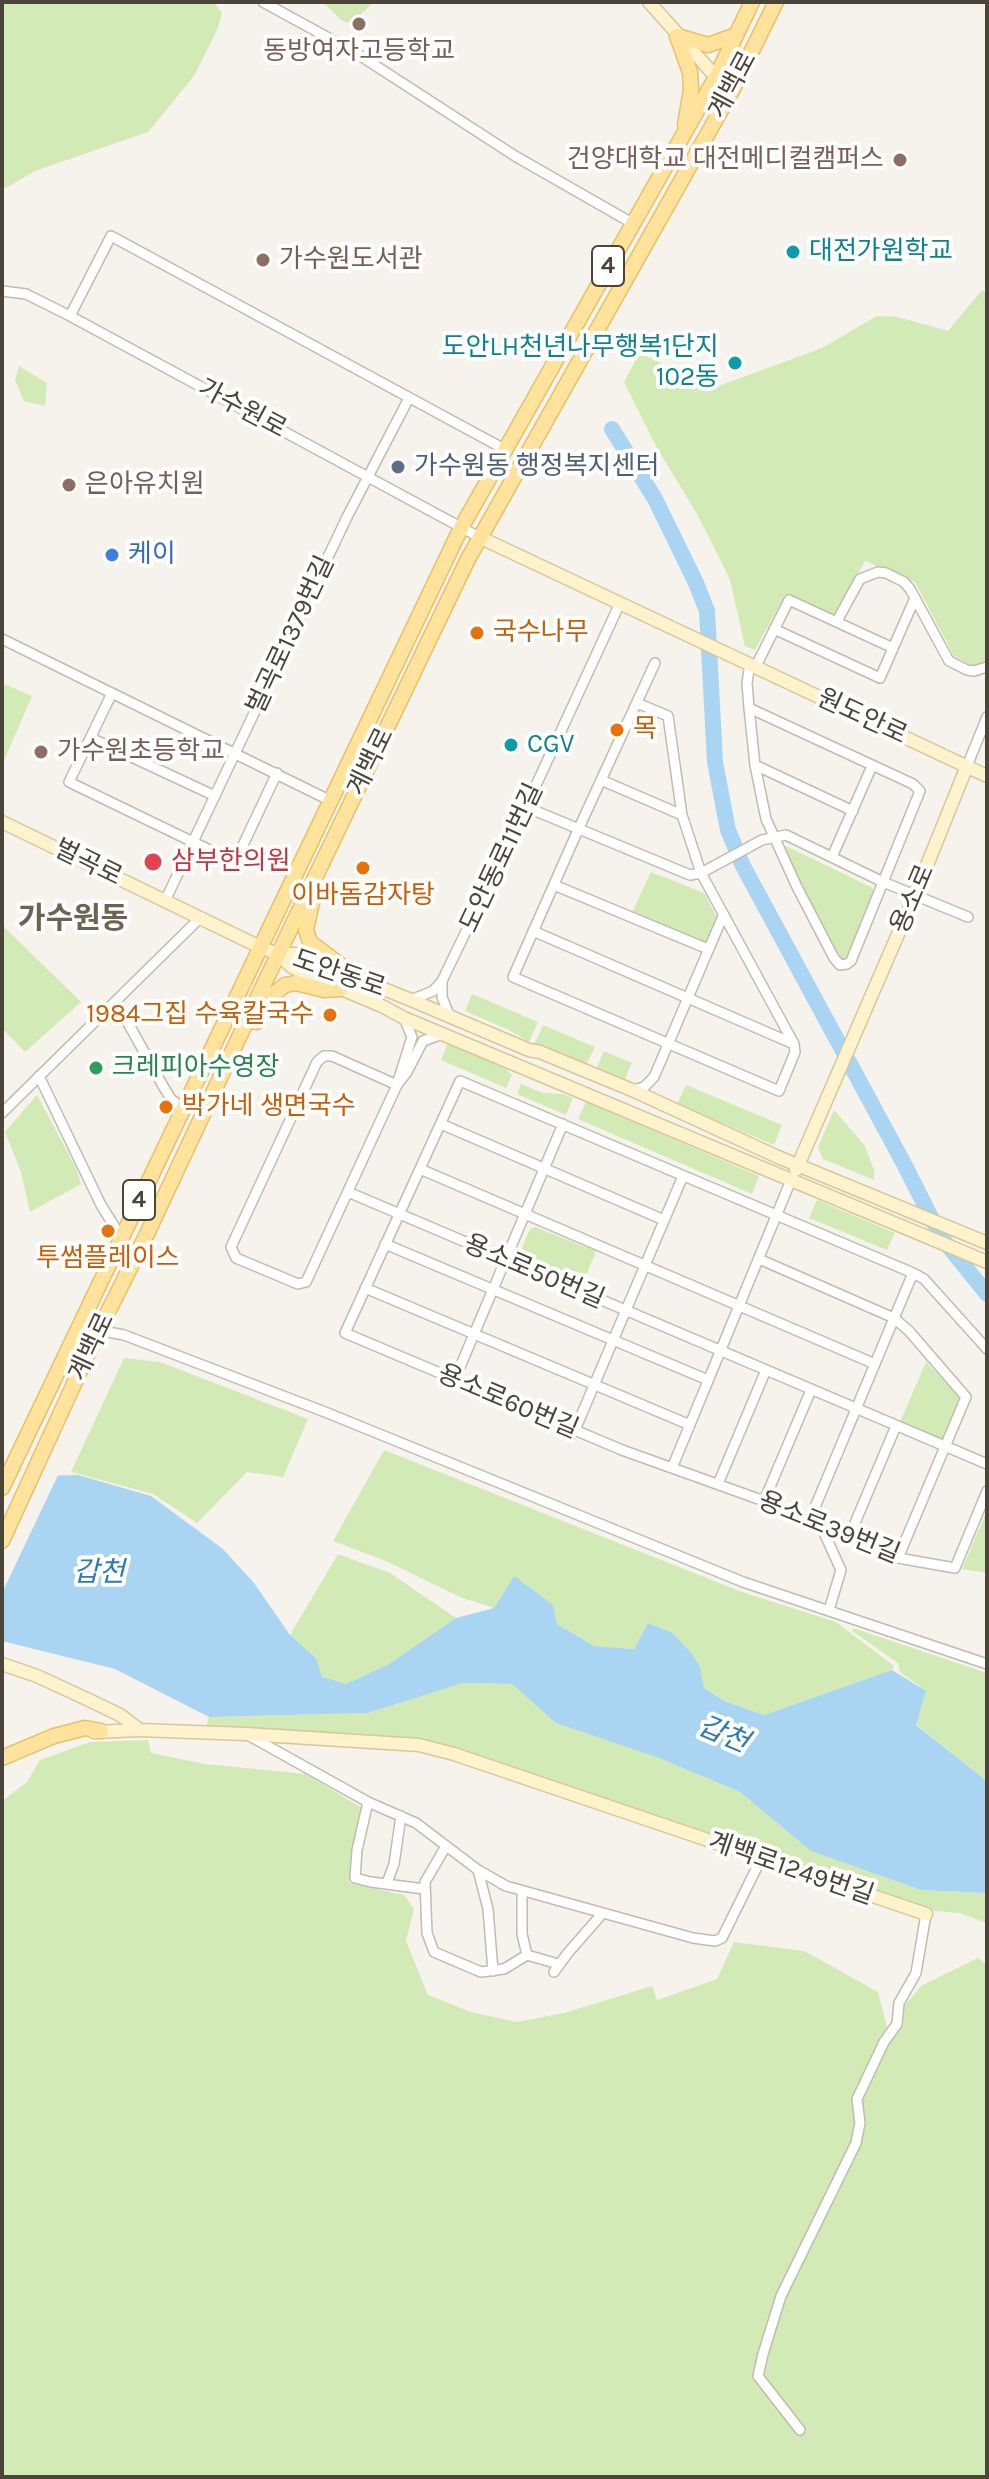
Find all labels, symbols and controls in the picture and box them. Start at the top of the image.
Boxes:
marker: 동방여자고등학교 [350,15,368,33]
place label: 동방여자고등학교 [263,36,455,68]
street label: 계백로 [702,46,764,124]
place label: 건양대학교 대전메디컬캠퍼스 [567,144,884,176]
marker: 건양대학교 대전메디컬캠퍼스 [891,151,909,169]
place label: 대전가원학교 [809,236,953,268]
marker: 대전가원학교 [784,243,802,261]
place label: 가수원도서관 [279,244,423,276]
road number: 4 [592,246,624,286]
marker: 가수원도서관 [254,251,272,269]
place label: 도안LH천년나무행복1단지 102동 [442,332,719,394]
marker: 도안LH천년나무행복1단지 102동 [726,354,744,372]
street label: 가수원로 [192,373,292,445]
place label: 가수원동 행정복지센터 [414,451,659,483]
marker: 가수원동 행정복지센터 [389,458,407,476]
place label: 은아유치원 [85,469,205,501]
marker: 은아유치원 [60,476,78,494]
place label: 케이 [128,539,176,571]
marker: 케이 [103,546,121,564]
street label: 벌곡로1379번길 [241,551,341,719]
place label: 국수나무 [493,617,589,649]
marker: 국수나무 [468,624,486,642]
street label: 원도안로 [812,683,912,751]
place label: 목 [633,714,657,746]
marker: 목 [608,721,626,739]
street label: 계백로 [341,723,401,801]
place label: CGV [527,729,574,761]
place label: 가수원초등학교 [57,736,224,768]
marker: CGV [502,736,520,754]
marker: 가수원초등학교 [32,743,50,761]
street label: 도안동로11번길 [454,779,550,937]
street label: 벌곡로 [49,833,127,893]
place label: 삼부한의원 [171,846,291,878]
marker: 삼부한의원 [142,851,164,873]
marker: 이바돔감자탕 [354,859,372,877]
street label: 용소로 [885,860,941,938]
place label: 이바돔감자탕 [291,880,435,912]
district label: 가수원동 [18,901,128,937]
street label: 도안동로 [289,944,389,1004]
place label: 1984그집 수육칼국수 [86,999,314,1031]
marker: 1984그집 수육칼국수 [321,1006,339,1024]
place label: 크레피아수영장 [112,1052,279,1084]
marker: 크레피아수영장 [87,1059,105,1077]
place label: 박가네 생면국수 [182,1091,356,1123]
marker: 박가네 생면국수 [157,1098,175,1116]
road number: 4 [123,1180,155,1220]
marker: 투썸플레이스 [99,1222,117,1240]
street label: 용소로50번길 [459,1228,609,1316]
place label: 투썸플레이스 [36,1243,180,1275]
street label: 계백로 [63,1308,121,1386]
street label: 용소로60번길 [433,1358,583,1446]
street label: 용소로39번길 [754,1485,904,1571]
water label: 갑천 [73,1556,125,1590]
water label: 갑천 [693,1709,753,1761]
street label: 계백로1249번길 [704,1826,878,1912]

